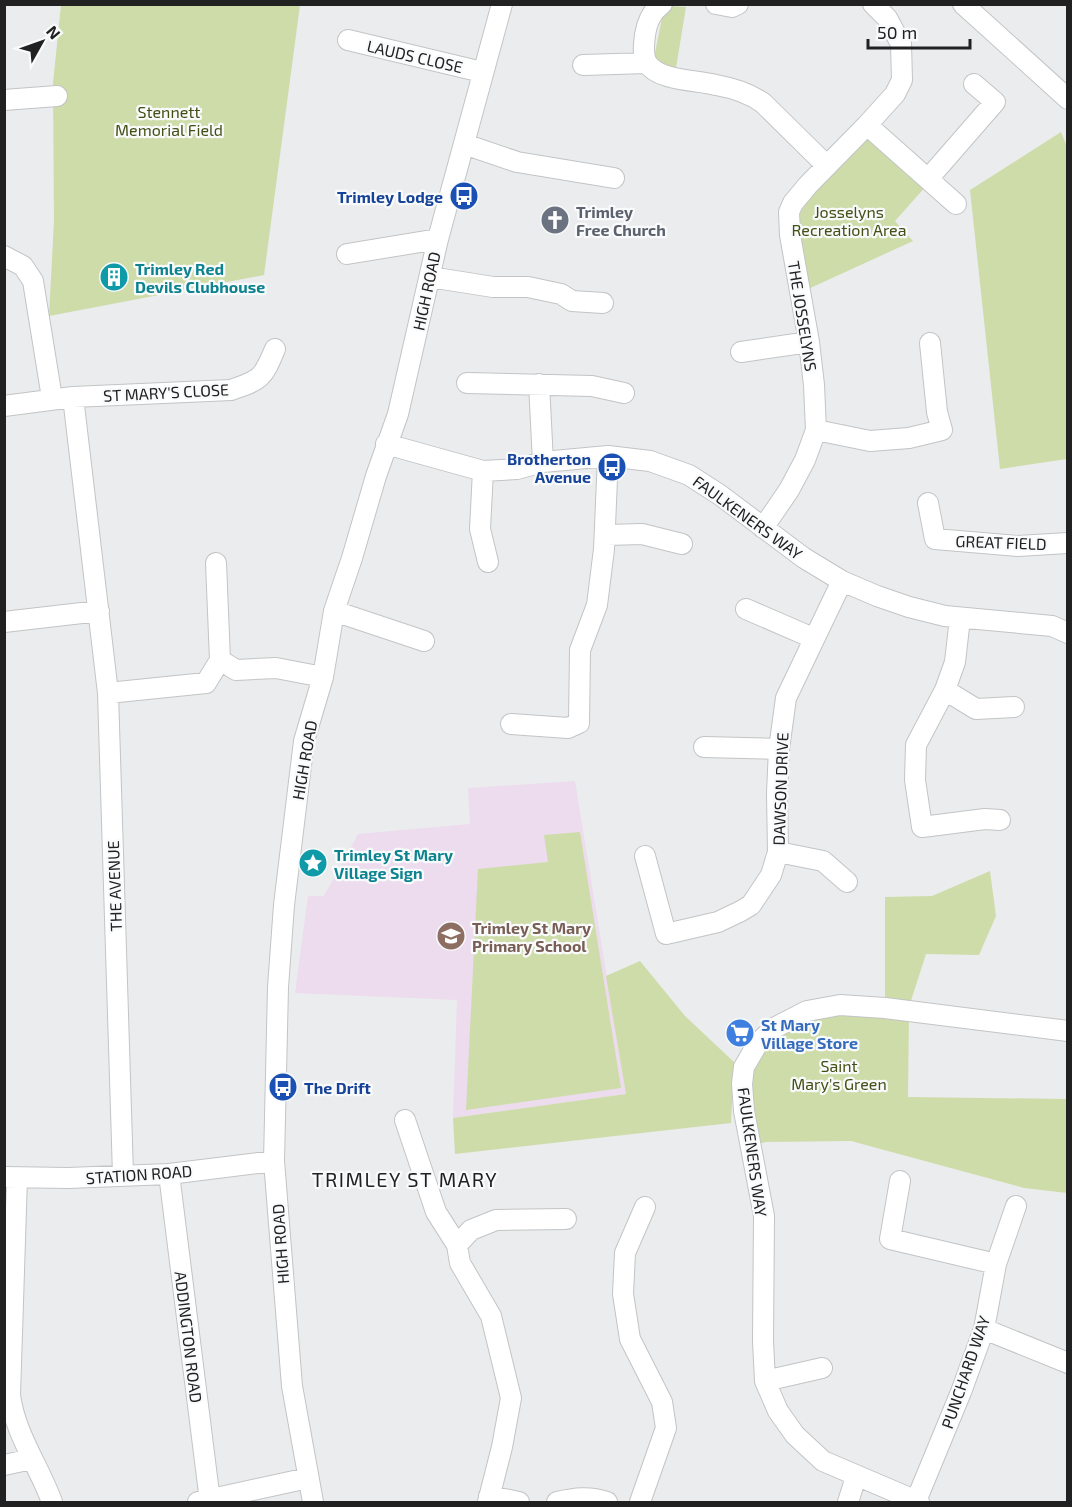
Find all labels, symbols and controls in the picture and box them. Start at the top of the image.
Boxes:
north arrow [12,12,72,72]
scale bar [868,12,970,50]
text: 50 m [877,21,917,43]
text: N [43,22,65,43]
street label: LAUDS CLOSE [365,36,465,76]
park label: Stennett Memorial Field [115,102,223,139]
bus stop icon: Trimley Lodge [448,180,480,212]
place label: Trimley Lodge [337,187,443,207]
place label: Trimley Free Church [576,202,666,239]
park label: Josselyns Recreation Area [792,202,906,239]
church icon: Trimley Free Church [539,204,571,236]
street label: HIGH ROAD [408,250,444,332]
place label: Trimley Red Devils Clubhouse [135,259,265,296]
street label: THE JOSSELYNS [785,260,821,372]
building icon: Trimley Red Devils Clubhouse [98,261,130,293]
street label: ST MARY'S CLOSE [103,379,229,405]
place label: Brotherton Avenue [507,449,591,486]
bus stop icon: Brotherton Avenue [596,451,628,483]
street label: FAULKENERS WAY [690,471,806,563]
street label: GREAT FIELD [955,531,1047,553]
street label: HIGH ROAD [288,719,320,801]
street label: DAWSON DRIVE [769,732,791,846]
street label: THE AVENUE [103,840,125,932]
place label: Trimley St Mary Village Sign [334,845,453,882]
place icon: Trimley St Mary Village Sign [297,847,329,879]
place label: Trimley St Mary Primary School [472,918,591,956]
school or university icon: Trimley St Mary Primary School [435,920,467,952]
place label: St Mary Village Store [761,1015,858,1052]
supermarket icon: St Mary Village Store [724,1017,756,1049]
park label: Saint Mary's Green [791,1056,887,1093]
bus stop icon: The Drift [267,1071,299,1103]
place label: The Drift [304,1078,371,1097]
street label: FAULKENERS WAY [735,1086,771,1218]
street label: STATION ROAD [85,1161,193,1187]
district label: TRIMLEY ST MARY [312,1167,498,1191]
street label: HIGH ROAD [268,1203,292,1285]
street label: ADDINGTON ROAD [172,1270,206,1404]
street label: PUNCHARD WAY [937,1313,993,1431]

